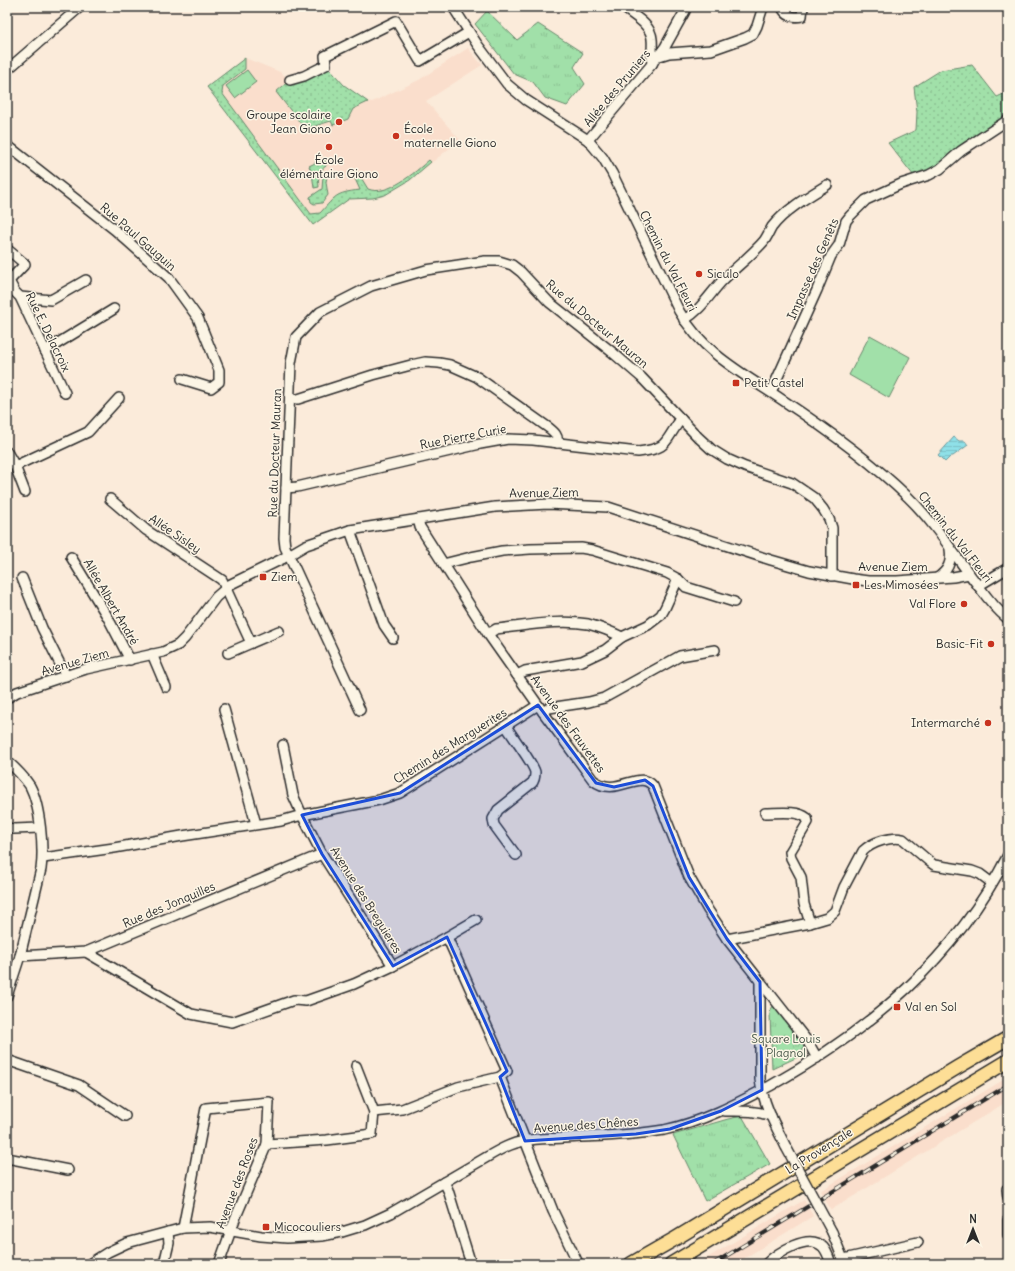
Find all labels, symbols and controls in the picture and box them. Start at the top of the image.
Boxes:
street label: Allée des Pruniers [580,46,653,129]
place label: Groupe scolaire Jean Giono [246,107,331,136]
marker: Groupe scolaire Jean Giono [334,117,344,127]
place label: École maternelle Giono [404,121,497,150]
marker: École maternelle Giono [391,131,401,141]
marker: École élémentaire Giono [324,142,334,152]
place label: École élémentaire Giono [280,152,379,181]
street label: Rue Paul Gauguin [97,200,179,274]
street label: Chemin du Val Fleuri [637,208,700,314]
street label: Impasse des Genêts [783,216,842,322]
place label: Siculo [707,266,739,281]
marker: Siculo [694,269,704,279]
street label: Rue du Docteur Mauran [543,276,652,371]
street label: Rue E. Delacroix [23,289,74,374]
place label: Petit Castel [744,375,804,390]
marker: Petit Castel [731,378,741,388]
street label: Rue du Docteur Mauran [265,388,284,518]
street label: Rue Pierre Curie [418,421,507,452]
street label: Avenue Ziem [509,484,579,501]
street label: Chemin du Val Fleuri [915,488,996,585]
street label: Allée Sisley [146,511,204,556]
street label: Allée Albert André [81,556,142,647]
street label: Avenue Ziem [858,559,928,574]
place label: Ziem [271,569,298,584]
marker: Ziem [258,572,268,582]
place label: Les Mimosées [864,577,938,592]
marker: Les Mimosées [851,580,861,590]
place label: Val Flore [909,596,956,611]
marker: Val Flore [959,599,969,609]
place label: Basic-Fit [936,636,983,651]
marker: Basic-Fit [986,639,996,649]
street label: Avenue Ziem [39,645,111,678]
street label: Avenue des Fauvettes [528,672,609,775]
street label: Chemin des Marguerites [390,705,509,787]
place label: Intermarché [911,715,980,730]
marker: Intermarché [983,718,993,728]
street label: Avenue des Breguieres [327,844,405,956]
street label: Rue des Jonquilles [120,878,217,931]
place label: Val en Sol [905,999,957,1014]
marker: Val en Sol [892,1002,902,1012]
park label: Square Louis Plagnol [751,1031,821,1060]
street label: Avenue des Chênes [533,1113,639,1136]
street label: La Provençale [782,1124,855,1177]
street label: Avenue des Roses [212,1135,261,1231]
north arrow [953,1209,993,1249]
text: N [969,1212,977,1226]
place label: Micocouliers [274,1219,341,1234]
marker: Micocouliers [261,1222,271,1232]

